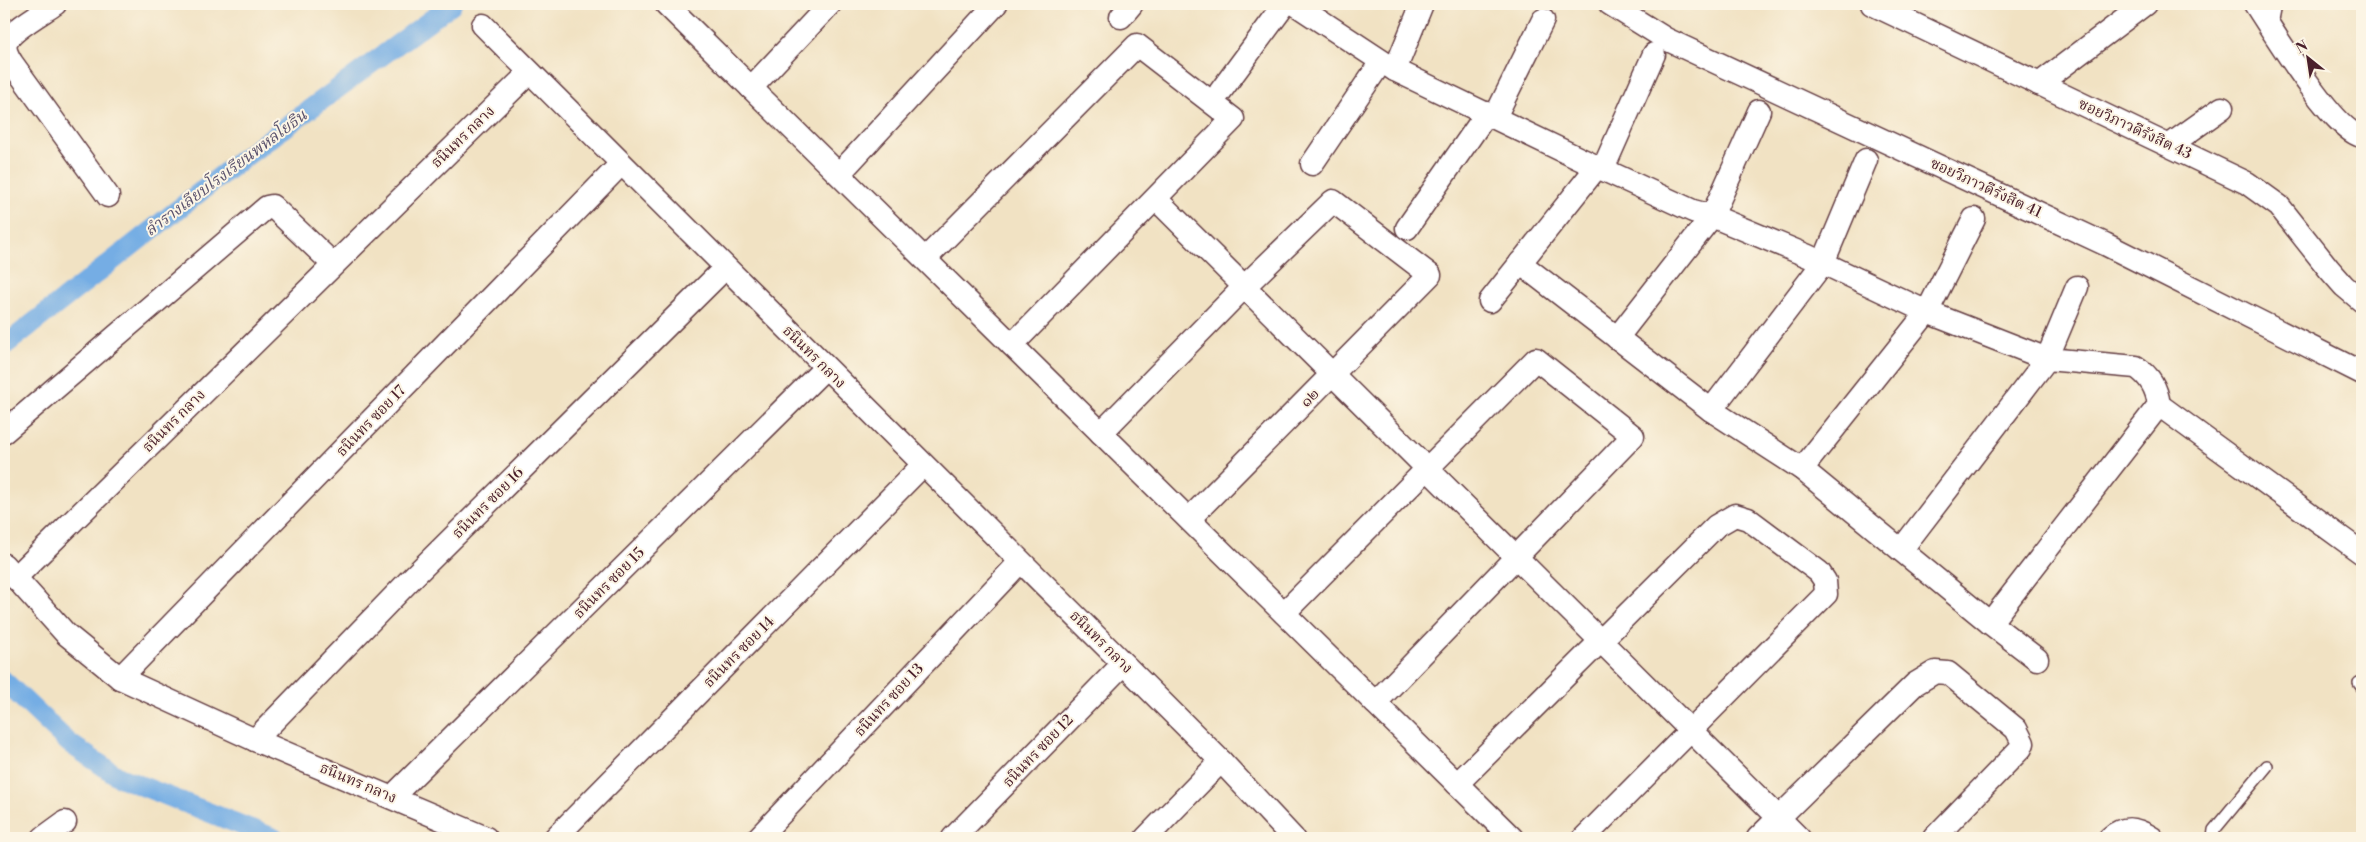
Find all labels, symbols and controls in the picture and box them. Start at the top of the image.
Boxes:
north arrow [2284,32,2334,82]
text: N [2293,37,2311,58]
street label: ซอยวิภาวดีรังสิต 43 [2075,94,2195,164]
street label: ธนินทร กลาง [427,102,499,172]
water label: ลำรางเลียบโรงเรียนพหลโยธิน [140,104,311,241]
street label: ซอยวิภาวดีรังสิต 41 [1927,154,2045,222]
street label: ธนินทร กลาง [778,321,850,393]
street label: ธนินทร ซอย 17 [332,381,410,461]
street label: ธนินทร กลาง [138,385,210,457]
street label: ๑๒ [1297,385,1323,411]
street label: ธนินทร ซอย 16 [448,463,528,543]
street label: ธนินทร ซอย 15 [569,543,649,623]
street label: ธนินทร กลาง [1065,606,1137,678]
street label: ธนินทร ซอย 14 [699,612,779,692]
street label: ธนินทร ซอย 13 [850,659,928,741]
street label: ธนินทร ซอย 12 [999,711,1077,791]
street label: ธนินทร กลาง [317,758,399,808]

